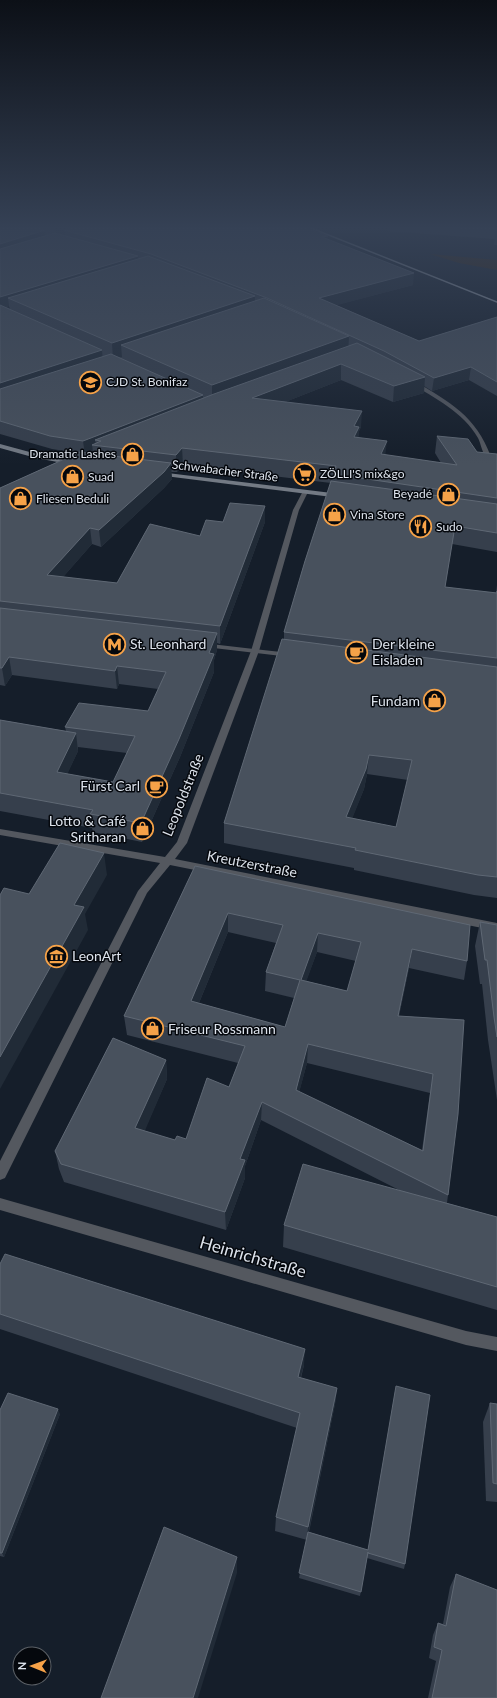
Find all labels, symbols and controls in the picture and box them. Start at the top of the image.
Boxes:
school or university icon: CJD St. Bonifaz [77,369,103,395]
place label: CJD St. Bonifaz [106,374,188,389]
shop icon: Dramatic Lashes [119,441,145,467]
place label: Dramatic Lashes [29,446,116,461]
street label: Schwabacher Straße [171,457,279,484]
supermarket icon: ZÖLLI'S mix&go [292,461,318,487]
shop icon: Suad [59,464,85,490]
place label: ZÖLLI'S mix&go [320,466,405,481]
place label: Suad [88,469,114,484]
shop icon: Beyadé [435,481,461,507]
shop icon: Fliesen Beduli [8,486,34,512]
place label: Beyadé [393,486,432,501]
place label: Fliesen Beduli [36,491,109,506]
shop icon: Vina Store [321,502,347,528]
place label: Vina Store [350,507,405,522]
restaurant icon: Sudo [407,514,433,540]
place label: Sudo [436,519,463,534]
metro station icon: St. Leonhard [102,631,128,657]
place label: St. Leonhard [130,635,206,652]
place label: Der kleine Eisladen [372,635,435,668]
cafe icon: Der kleine Eisladen [344,639,370,665]
shop icon: Fundam [422,688,448,714]
place label: Fundam [371,692,420,709]
street label: Leopoldstraße [158,751,207,839]
cafe icon: Fürst Carl [143,773,169,799]
place label: Fürst Carl [80,777,140,794]
place label: Lotto & Café Sritharan [49,812,126,845]
shop icon: Lotto & Café Sritharan [129,816,155,842]
street label: Kreutzerstraße [206,846,299,881]
museum icon: LeonArt [43,943,69,969]
place label: LeonArt [72,947,121,964]
shop icon: Friseur Rossmann [139,1016,165,1042]
place label: Friseur Rossmann [168,1020,276,1037]
street label: Heinrichstraße [197,1231,309,1282]
north arrow [12,1646,52,1686]
text: N [15,1661,28,1670]

